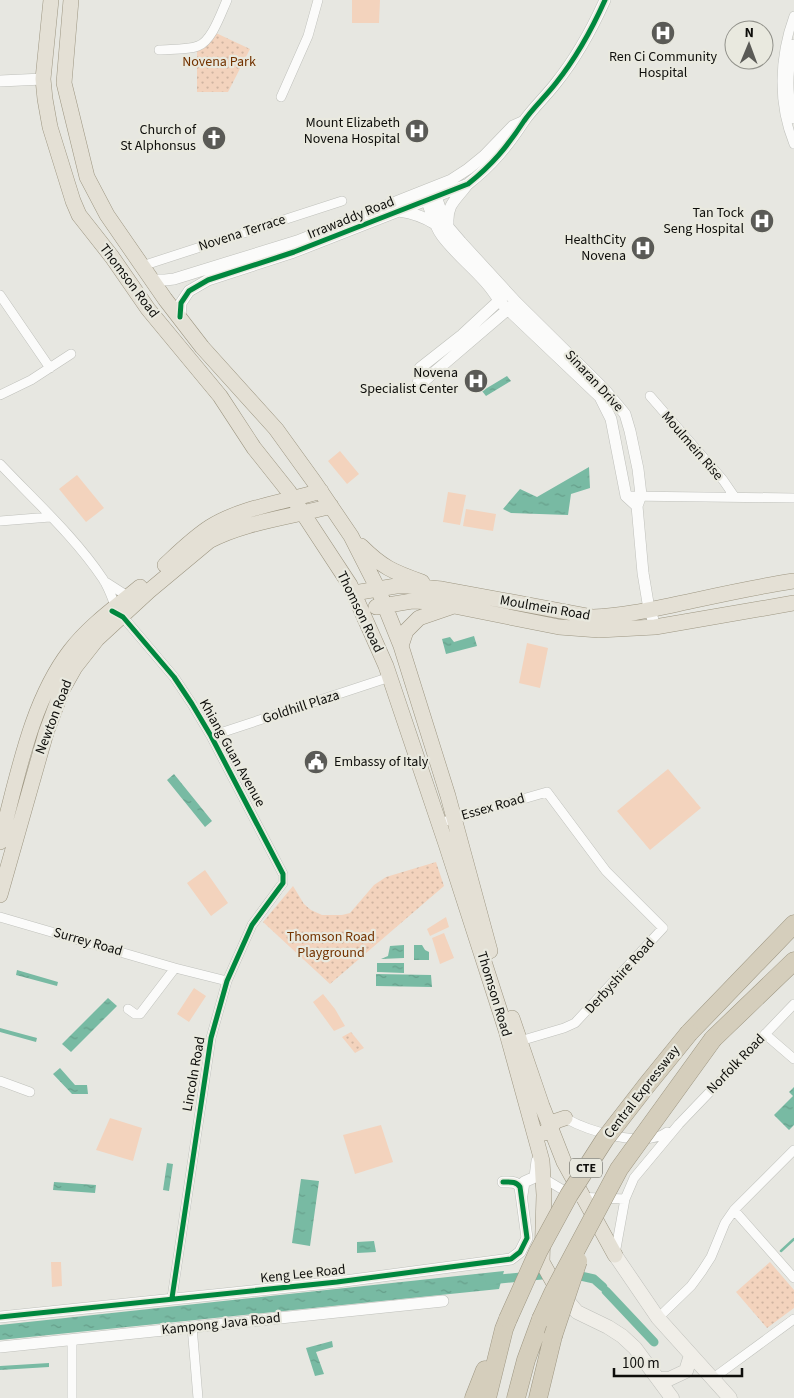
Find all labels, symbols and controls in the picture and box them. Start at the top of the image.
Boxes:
hospital icon: Ren Ci Community Hospital [650,20,676,46]
north arrow [724,20,774,70]
text: N [744,23,754,43]
place label: Ren Ci Community Hospital [609,47,718,83]
park label: Novena Park [182,52,256,72]
place label: Mount Elizabeth Novena Hospital [304,113,400,149]
hospital icon: Mount Elizabeth Novena Hospital [404,118,430,144]
place label: Church of St Alphonsus [120,120,197,156]
church icon: Church of St Alphonsus [201,125,227,151]
street label: Irrawaddy Road [305,191,397,245]
place label: Tan Tock Seng Hospital [663,203,744,239]
hospital icon: Tan Tock Seng Hospital [749,208,775,234]
street label: Novena Terrace [196,209,288,257]
place label: HealthCity Novena [564,230,626,266]
hospital icon: HealthCity Novena [630,235,656,261]
street label: Thomson Road [94,240,164,322]
street label: Sinaran Drive [560,346,628,416]
place label: Novena Specialist Center [360,363,458,399]
hospital icon: Novena Specialist Center [463,368,489,394]
street label: Moulmein Rise [656,407,728,485]
street label: Thomson Road [332,568,388,656]
street label: Moulmein Road [498,590,592,626]
street label: Newton Road [31,677,77,757]
street label: Goldhill Plaza [260,685,342,729]
street label: Khiang Guan Avenue [194,695,270,811]
public building icon: Embassy of Italy [303,749,329,775]
place label: Embassy of Italy [334,752,429,772]
street label: Essex Road [459,788,527,826]
street label: Surrey Road [51,923,125,961]
park label: Thomson Road Playground [287,927,375,963]
street label: Derbyshire Road [580,934,660,1018]
street label: Thomson Road [472,949,516,1039]
street label: Norfolk Road [702,1030,770,1098]
street label: Lincoln Road [178,1035,210,1113]
street label: Central Expressway [599,1041,685,1143]
road number: CTE [570,1158,602,1178]
street label: Keng Lee Road [259,1260,347,1288]
street label: Kampong Java Road [161,1308,281,1340]
scale bar [614,1346,742,1378]
text: 100 m [622,1353,660,1374]

